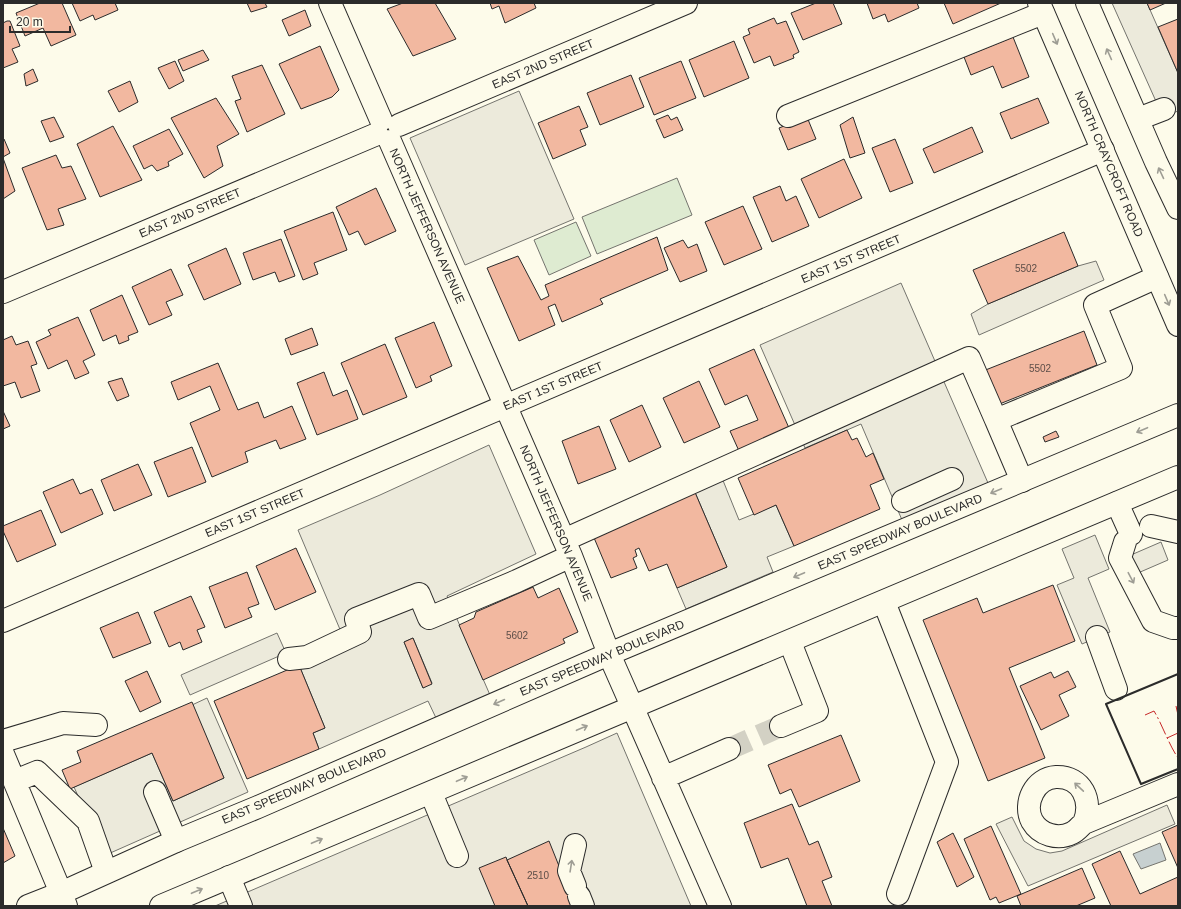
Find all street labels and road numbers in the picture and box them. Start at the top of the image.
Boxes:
street label: EAST 2ND STREET [490,36,597,92]
street label: NORTH CRAYCROFT ROAD [1072,89,1146,239]
street label: NORTH JEFFERSON AVENUE [386,146,468,306]
street label: EAST 2ND STREET [137,185,244,241]
street label: EAST 1ST STREET [799,231,904,286]
street label: EAST 1ST STREET [501,358,606,413]
street label: NORTH JEFFERSON AVENUE [517,443,595,603]
street label: EAST 1ST STREET [203,485,308,540]
street label: EAST SPEEDWAY BOULEVARD [816,491,985,573]
street label: EAST SPEEDWAY BOULEVARD [518,617,687,699]
street label: EAST SPEEDWAY BOULEVARD [220,745,389,827]

